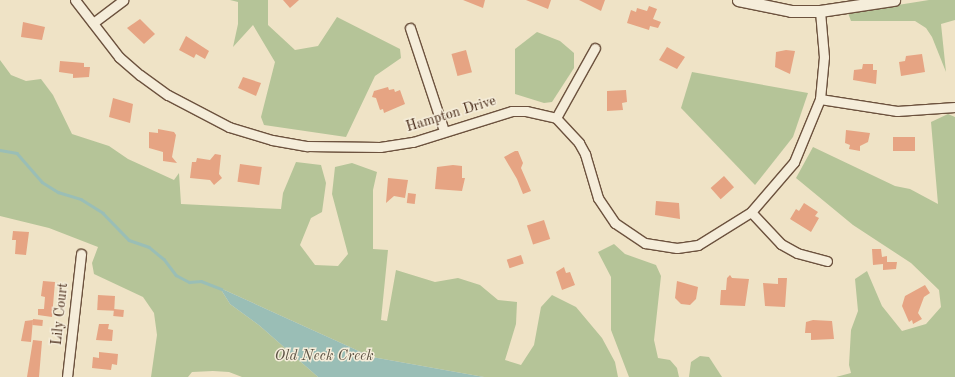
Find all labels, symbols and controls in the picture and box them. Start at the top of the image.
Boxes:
street label: Hampton Drive [404,92,498,136]
street label: Lily Court [48,282,72,346]
water label: Old Neck Creek [274,348,374,366]

